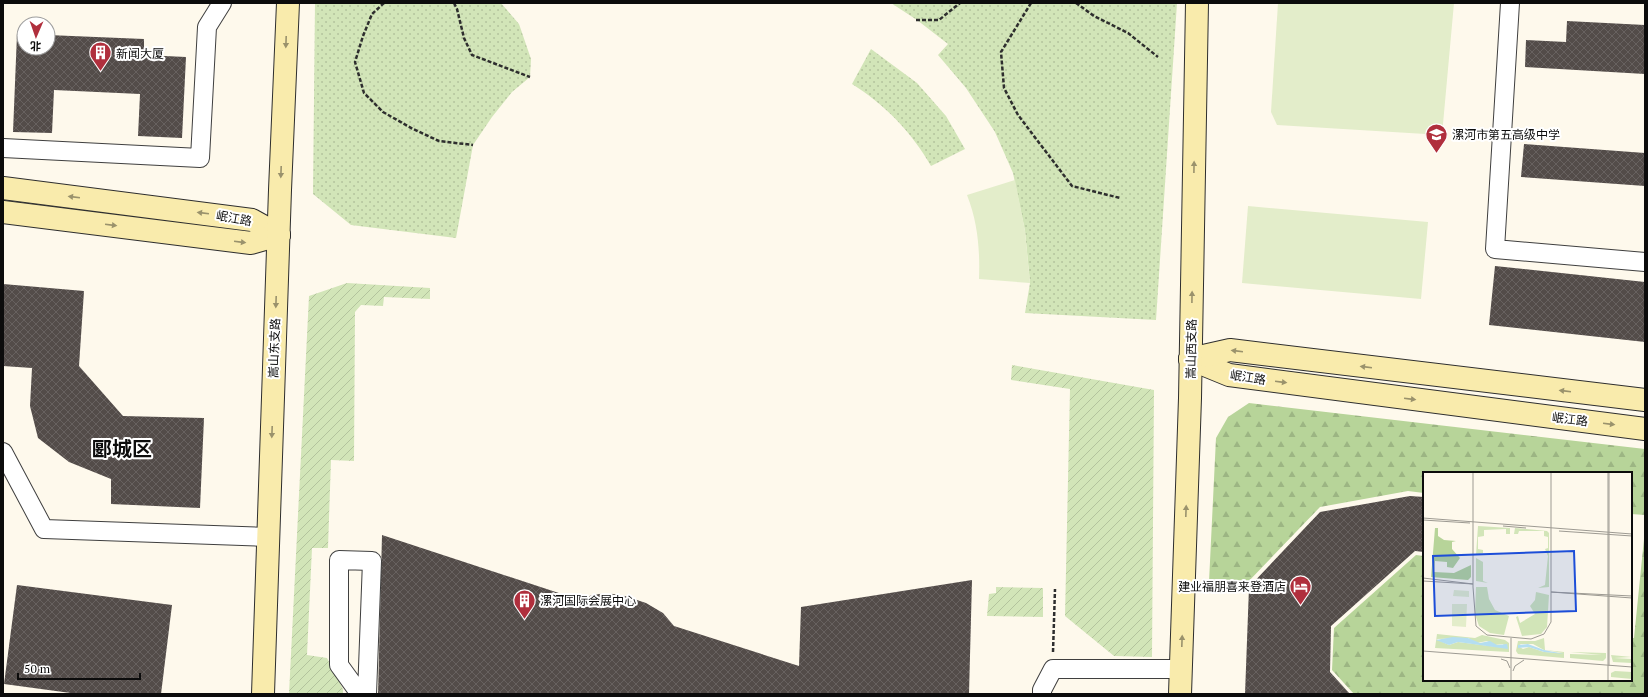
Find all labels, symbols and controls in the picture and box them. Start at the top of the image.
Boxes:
north arrow [16,16,56,56]
one-way arrow [283,36,290,48]
text: 北 [30,39,41,53]
building icon: 新闻大厦 [87,40,113,73]
place label: 新闻大厦 [116,46,164,61]
school or university icon: 漯河市第五高级中学 [1424,121,1450,154]
place label: 漯河市第五高级中学 [1452,127,1560,142]
one-way arrow [1191,160,1197,173]
one-way arrow [277,166,284,178]
one-way arrow [67,194,80,200]
street label: 岷江路 [215,207,253,229]
one-way arrow [196,210,209,216]
one-way arrow [105,222,117,229]
one-way arrow [234,239,246,245]
one-way arrow [1189,290,1195,303]
one-way arrow [273,296,279,309]
street label: 嵩山东支路 [265,318,283,378]
street label: 嵩山西支路 [1183,319,1199,379]
one-way arrow [1231,348,1243,355]
one-way arrow [1360,364,1372,370]
street label: 岷江路 [1229,367,1267,387]
one-way arrow [1275,379,1287,385]
one-way arrow [1559,387,1571,394]
one-way arrow [1404,396,1416,402]
street label: 岷江路 [1551,409,1589,429]
one-way arrow [1603,421,1615,427]
one-way arrow [268,426,275,438]
district label: 郾城区 [92,435,152,462]
inset map [1423,472,1632,681]
one-way arrow [1183,504,1189,517]
hotel icon: 建业福朋喜来登酒店 [1288,573,1314,606]
place label: 建业福朋喜来登酒店 [1178,579,1286,594]
building icon: 漯河国际会展中心 [511,587,537,620]
place label: 漯河国际会展中心 [540,593,636,608]
one-way arrow [1179,634,1185,647]
scale bar [18,655,140,681]
text: 50 m [24,661,51,676]

